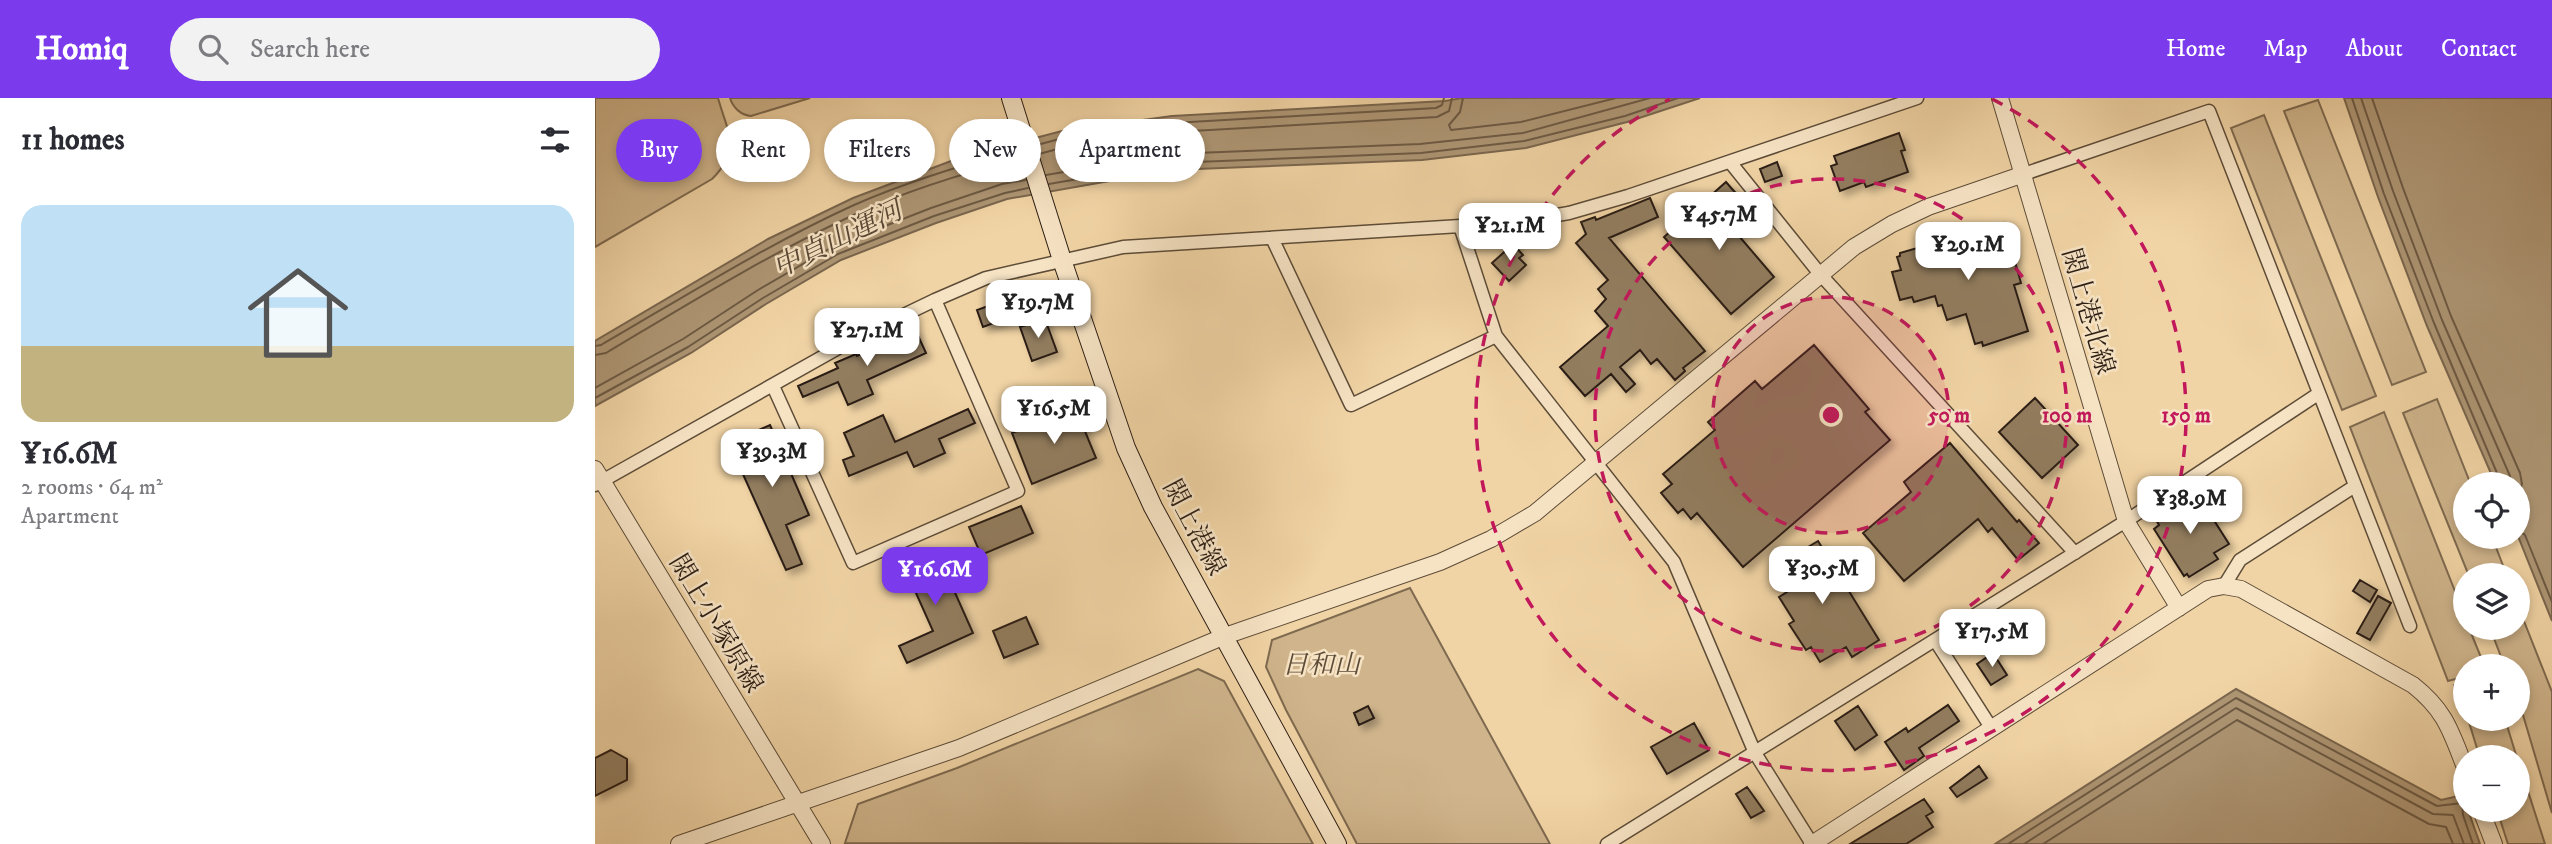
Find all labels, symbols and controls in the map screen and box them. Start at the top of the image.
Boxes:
search box [170,18,660,81]
text: Homiq [35,29,128,70]
icon: search [194,30,232,68]
text: Search here [250,33,370,66]
text: Home [2166,34,2225,64]
text: Map [2263,34,2308,64]
text: About [2346,34,2403,64]
text: Contact [2441,34,2517,64]
chip: Buy [616,119,702,182]
chip: Rent [716,119,810,182]
chip: Filters [824,119,935,182]
chip: New [949,119,1041,182]
chip: Apartment [1055,119,1205,182]
icon: filters [536,121,574,159]
text: 11 homes [21,122,125,159]
water label: 中貞山運河 [767,191,913,286]
pin: ¥45.7M [1662,192,1776,252]
text: ¥45.7M [1681,200,1757,229]
pin: ¥21.1M [1453,204,1567,263]
text: ¥21.1M [1475,211,1545,240]
pin: ¥29.1M [1911,222,2025,282]
text: ¥29.1M [1931,230,2005,259]
street label: 閖上港北線 [2054,244,2121,378]
icon: home [235,250,361,376]
pin: ¥19.7M [981,280,1095,340]
text: ¥19.7M [1002,288,1074,317]
pin: ¥27.1M [810,308,924,368]
text: ¥27.1M [830,316,904,345]
pin: ¥16.5M [997,386,1111,446]
text: ¥16.5M [1017,394,1091,423]
centre of rings [1819,403,1843,427]
text: 50 m [1927,403,1970,429]
text: 100 m [2042,403,2092,429]
text: 150 m [2161,403,2211,429]
pin: ¥39.3M [715,430,829,489]
text: ¥16.6M [21,436,118,473]
text: ¥39.3M [737,437,807,466]
map controls [2453,472,2530,822]
button: locate [2453,472,2530,549]
text: 2 rooms · 64 m² [21,473,163,502]
street label: 閖上港線 [1155,474,1233,581]
pin: ¥38.9M [2133,476,2247,536]
text: ¥38.9M [2153,484,2227,513]
text: Apartment [21,502,119,531]
pin: ¥30.5M [1765,546,1879,606]
pin: ¥16.6M [878,547,992,607]
street label: 閖上小塚原線 [661,548,770,699]
text: ¥30.5M [1785,554,1859,583]
text: ¥16.6M [898,555,972,584]
button: layers [2453,563,2530,640]
pin: ¥17.5M [1935,610,2049,669]
text: ¥17.5M [1955,617,2029,646]
park label: 日和山 [1282,649,1362,682]
button: + [2453,654,2530,731]
button: − [2453,745,2530,822]

